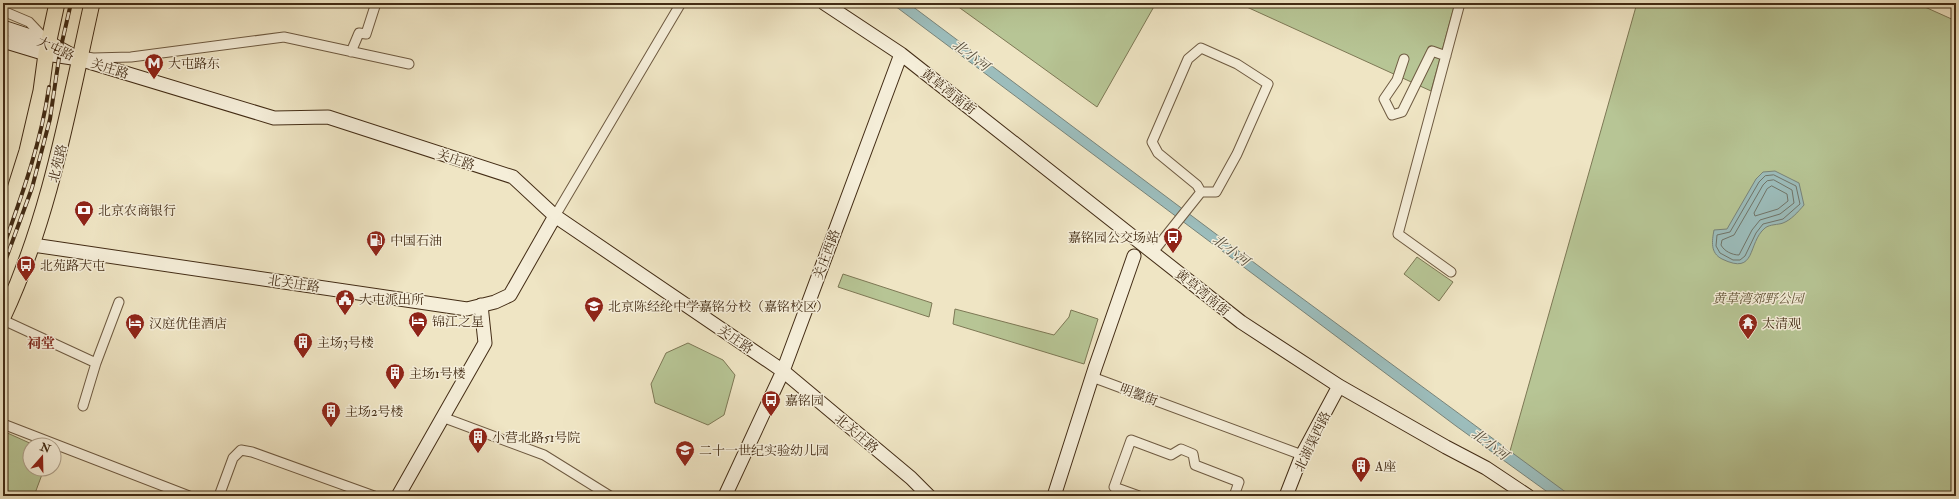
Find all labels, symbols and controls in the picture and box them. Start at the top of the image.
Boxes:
street label: 大屯路 [35,33,77,64]
water label: 北小河 [949,36,995,77]
metro station icon: 大屯路东 [143,52,165,80]
street label: 关庄路 [89,56,131,82]
place label: 大屯路东 [168,56,220,72]
street label: 黄草湾南街 [918,65,979,118]
street label: 北苑路 [45,142,70,184]
street label: 关庄路 [435,146,477,174]
bank icon: 北京农商银行 [73,199,95,227]
place label: 北京农商银行 [98,203,176,219]
bus stop icon: 嘉铭园公交场站 [1162,226,1184,254]
street label: 关庄西路 [811,227,843,282]
fuel station icon: 中国石油 [365,229,387,257]
place label: 嘉铭园公交场站 [1068,230,1159,246]
water label: 北小河 [1209,231,1255,272]
place label: 中国石油 [390,233,442,249]
bus stop icon: 北苑路大屯 [15,254,37,282]
place label: 北苑路大屯 [40,258,105,274]
street label: 黄草湾南街 [1172,266,1233,319]
street label: 北关庄路 [267,272,321,296]
public building icon: 大屯派出所 [334,288,356,316]
park label: 黄草湾郊野公园 [1712,291,1805,307]
place label: 大屯派出所 [359,292,424,308]
school or university icon: 北京陈经纶中学嘉铭分校（嘉铭校区） [583,295,605,323]
place label: 北京陈经纶中学嘉铭分校（嘉铭校区） [608,299,829,315]
hotel icon: 锦江之星 [407,310,429,338]
hotel icon: 汉庭优佳酒店 [124,312,146,340]
temple icon: 太清观 [1737,312,1759,340]
place label: 锦江之星 [432,314,484,330]
place label: 汉庭优佳酒店 [149,316,227,332]
place label: 太清观 [1762,316,1801,332]
street label: 关庄路 [715,322,756,357]
building icon: 主场3号楼 [292,331,314,359]
district label: 祠堂 [27,335,55,352]
place label: 主场3号楼 [317,335,374,351]
building icon: 主场1号楼 [384,362,406,390]
place label: 主场1号楼 [409,366,466,382]
street label: 明馨街 [1118,381,1160,409]
bus stop icon: 嘉铭园 [760,389,782,417]
place label: 嘉铭园 [785,393,824,409]
building icon: 主场2号楼 [320,400,342,428]
place label: 主场2号楼 [345,404,404,420]
street label: 北湖渠西路 [1291,409,1334,474]
street label: 北关庄路 [831,411,881,457]
water label: 北小河 [1468,425,1514,466]
building icon: 小营北路51号院 [467,426,489,454]
place label: 小营北路51号院 [492,430,580,446]
north arrow [22,437,62,477]
school or university icon: 二十一世纪实验幼儿园 [674,439,696,467]
text: N [37,440,53,456]
place label: 二十一世纪实验幼儿园 [699,443,829,459]
building icon: A座 [1350,455,1372,483]
place label: A座 [1374,459,1396,475]

